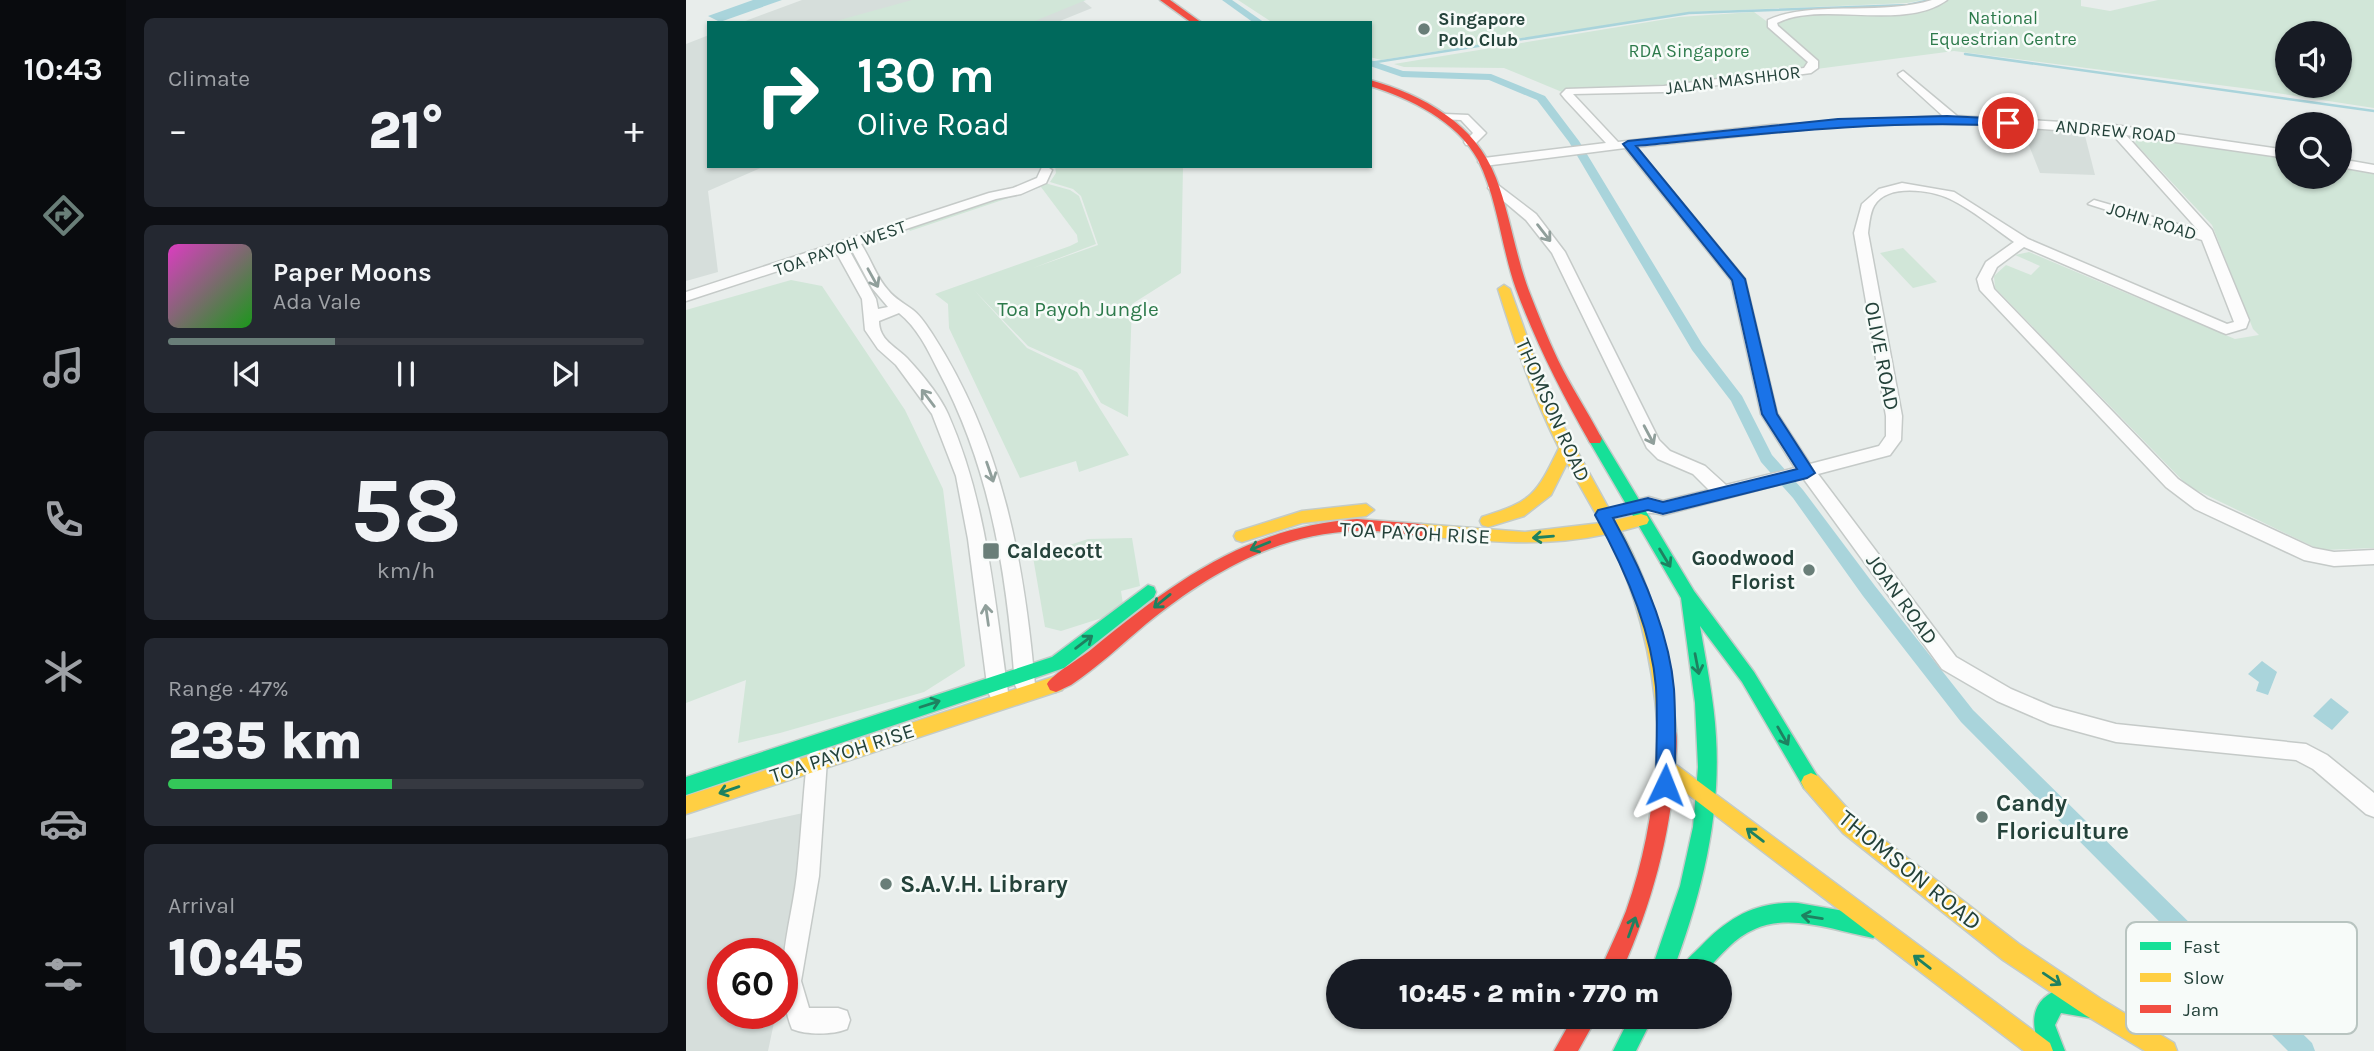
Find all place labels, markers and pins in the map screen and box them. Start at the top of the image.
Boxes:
place label: Singapore Polo Club [1438,8,1525,51]
marker: Singapore Polo Club [1416,21,1432,37]
pin [1978,93,2038,153]
place label: Caldecott [1007,539,1103,563]
marker: Caldecott [981,541,1001,561]
place label: Goodwood Florist [1692,546,1795,594]
marker: Goodwood Florist [1801,562,1817,578]
place label: Candy Floriculture [1996,789,2129,845]
marker: Candy Floriculture [1974,809,1990,825]
place label: S.A.V.H. Library [900,870,1068,898]
marker: S.A.V.H. Library [878,876,894,892]

